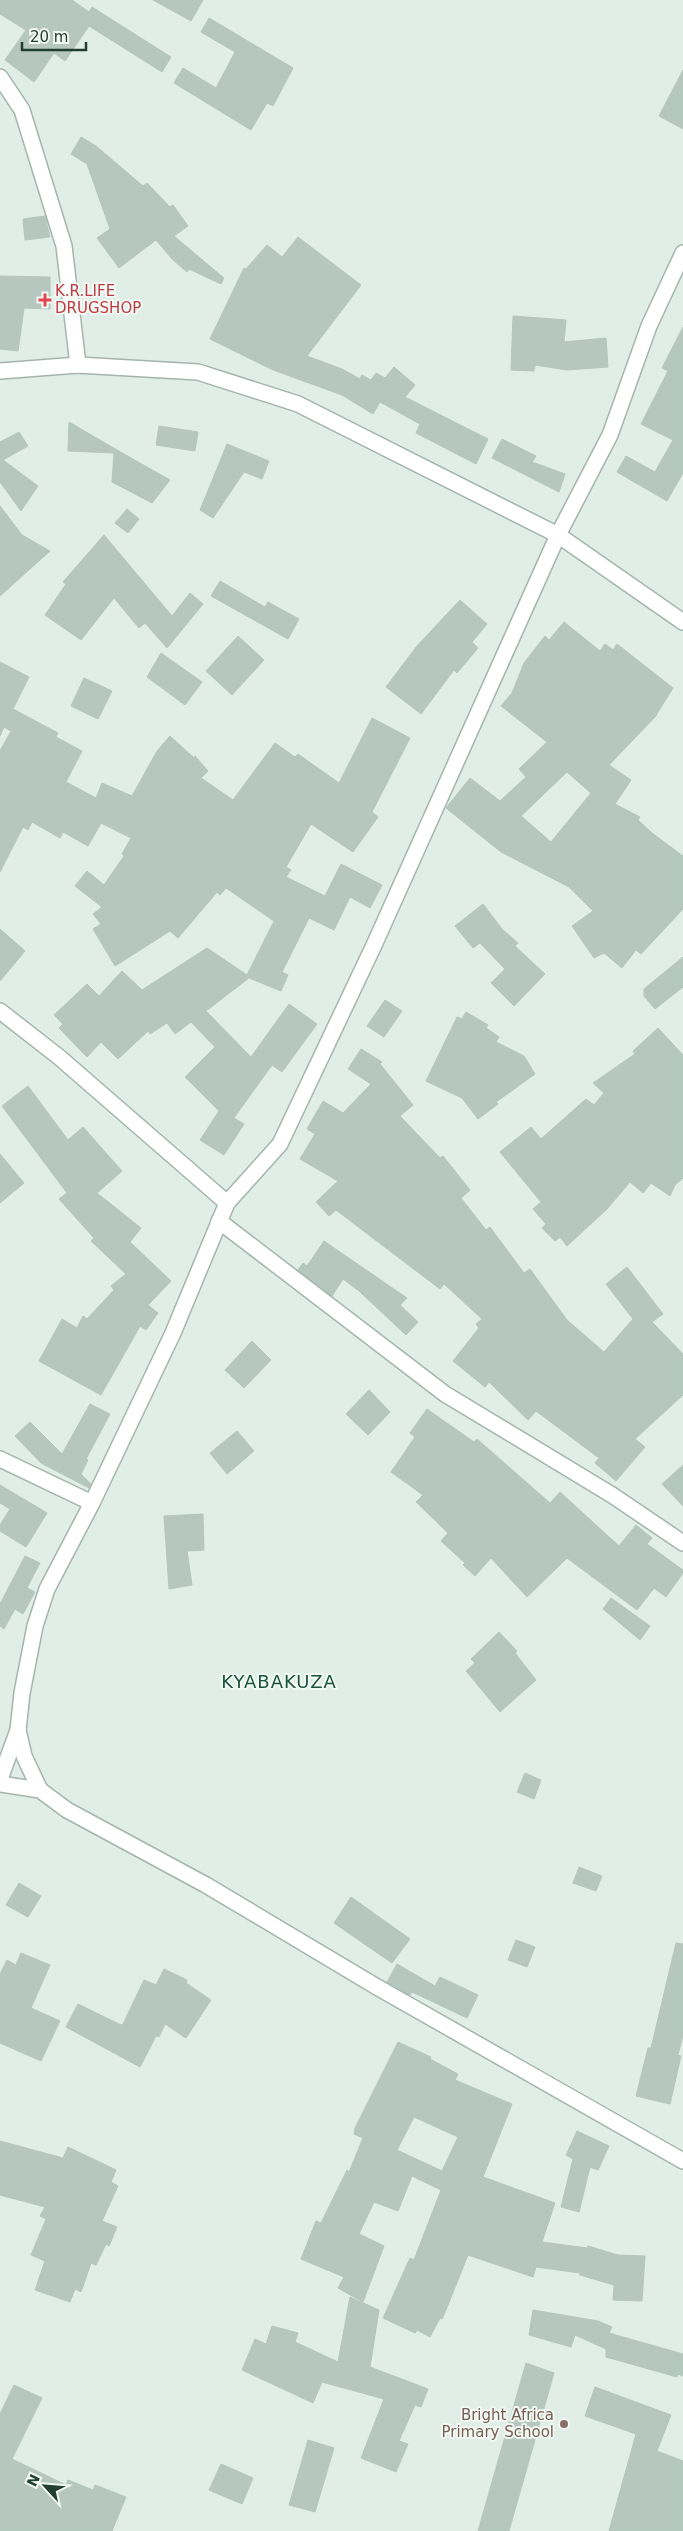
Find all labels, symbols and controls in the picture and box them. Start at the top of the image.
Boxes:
scale bar [22,20,86,52]
text: 20 m [30,28,68,46]
place label: K.R.LIFE DRUGSHOP [55,282,141,317]
marker: K.R.LIFE DRUGSHOP [39,294,51,306]
district label: KYABAKUZA [221,1671,337,1692]
place label: Bright Africa Primary School [441,2406,554,2441]
marker: Bright Africa Primary School [558,2418,570,2430]
north arrow [20,2461,70,2511]
text: N [24,2472,43,2489]

